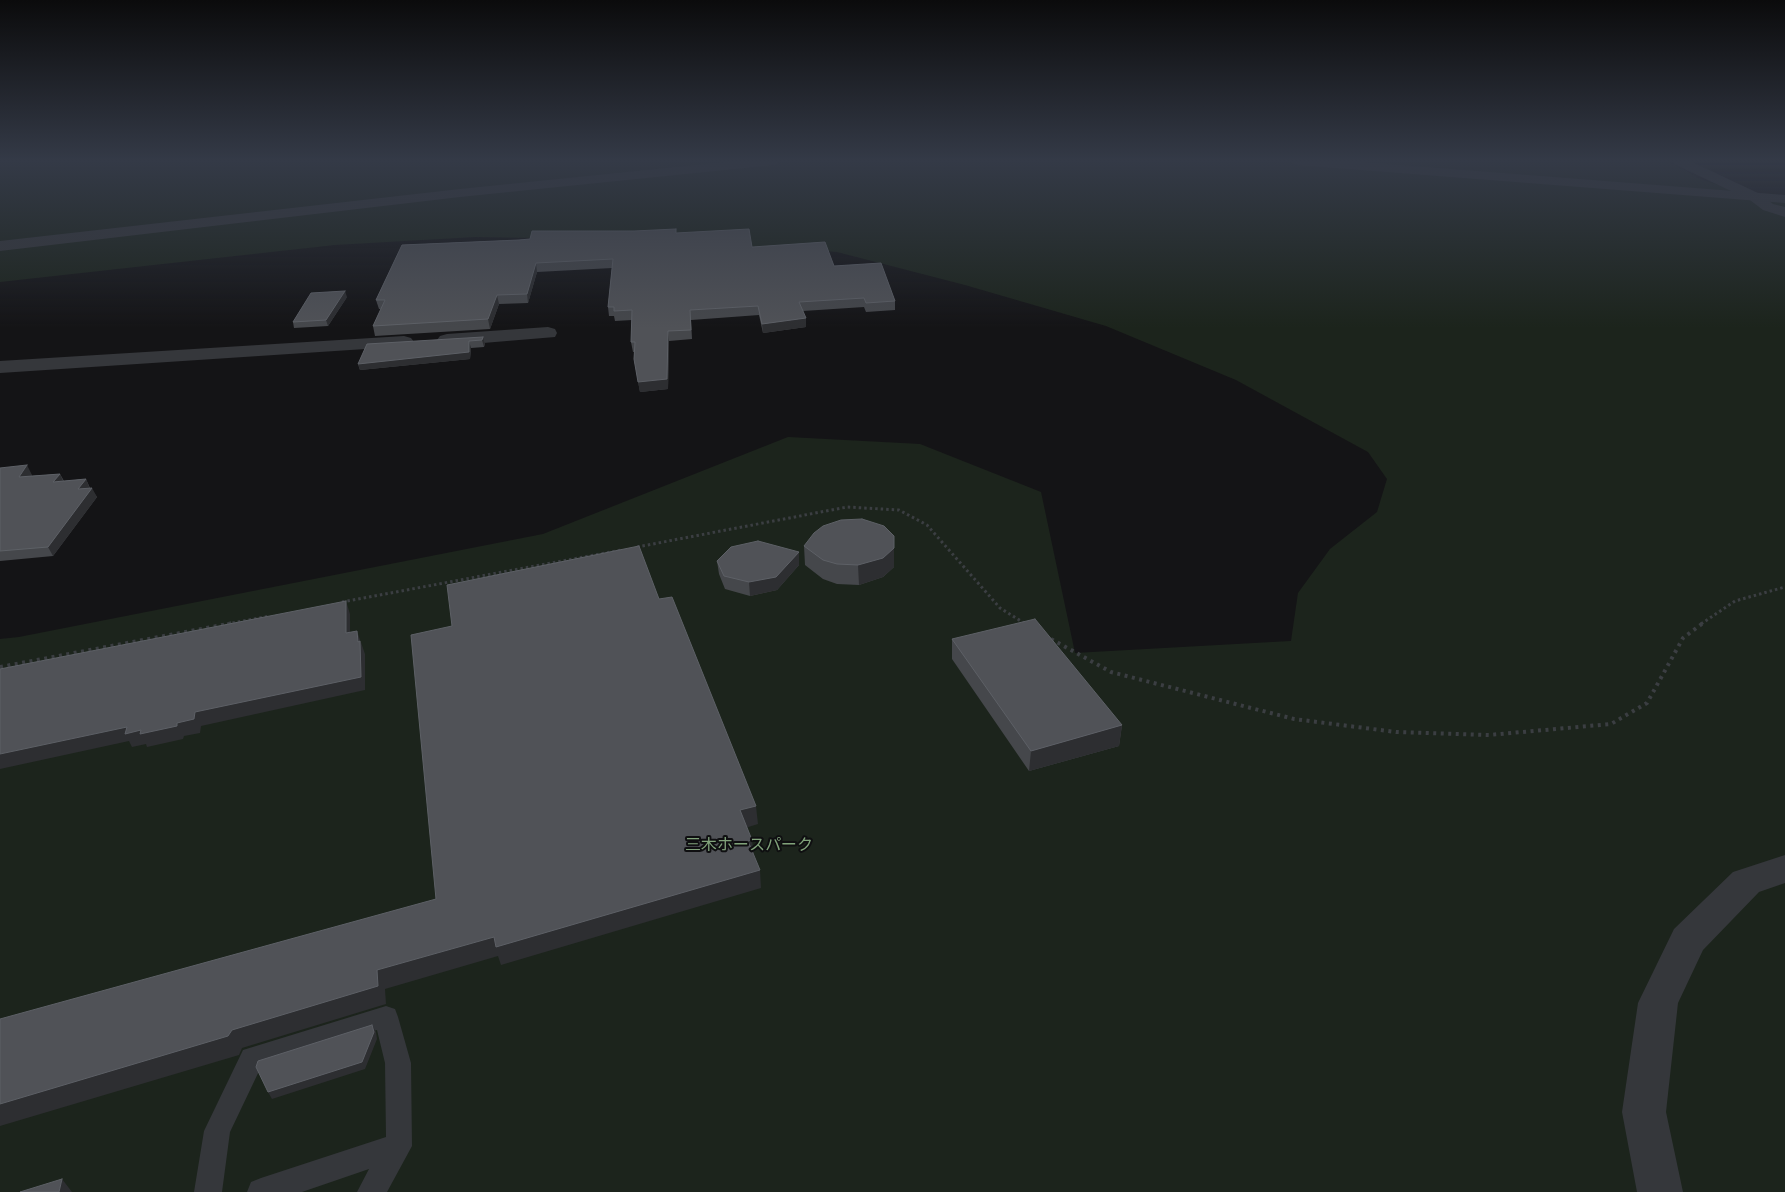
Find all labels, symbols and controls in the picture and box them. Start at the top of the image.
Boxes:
park label: 三木ホースパーク [685,836,813,856]

